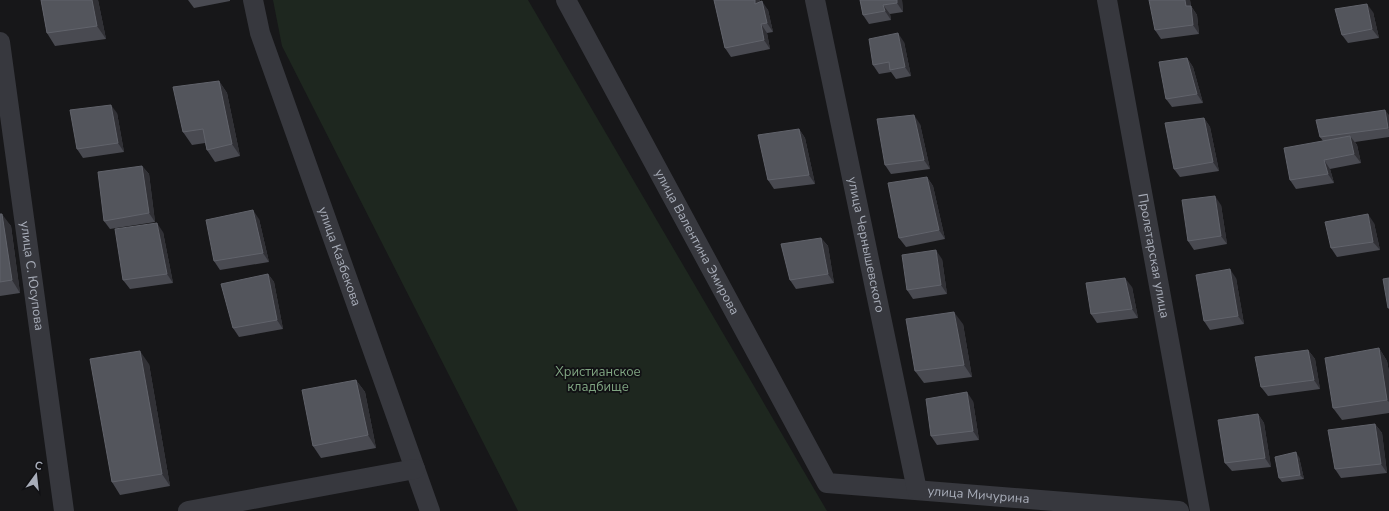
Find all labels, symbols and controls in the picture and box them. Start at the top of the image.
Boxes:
street label: улица Валентина Эмирова [650,166,743,318]
street label: улица Чернышевского [843,175,889,314]
street label: Пролетарская улица [1133,192,1174,320]
street label: улица Казбекова [314,204,365,309]
street label: улица С. Юсупова [16,220,48,332]
park label: Христианское кладбище [555,363,641,396]
north arrow [16,455,56,495]
text: С [33,458,45,474]
street label: улица Мичурина [927,482,1030,508]

